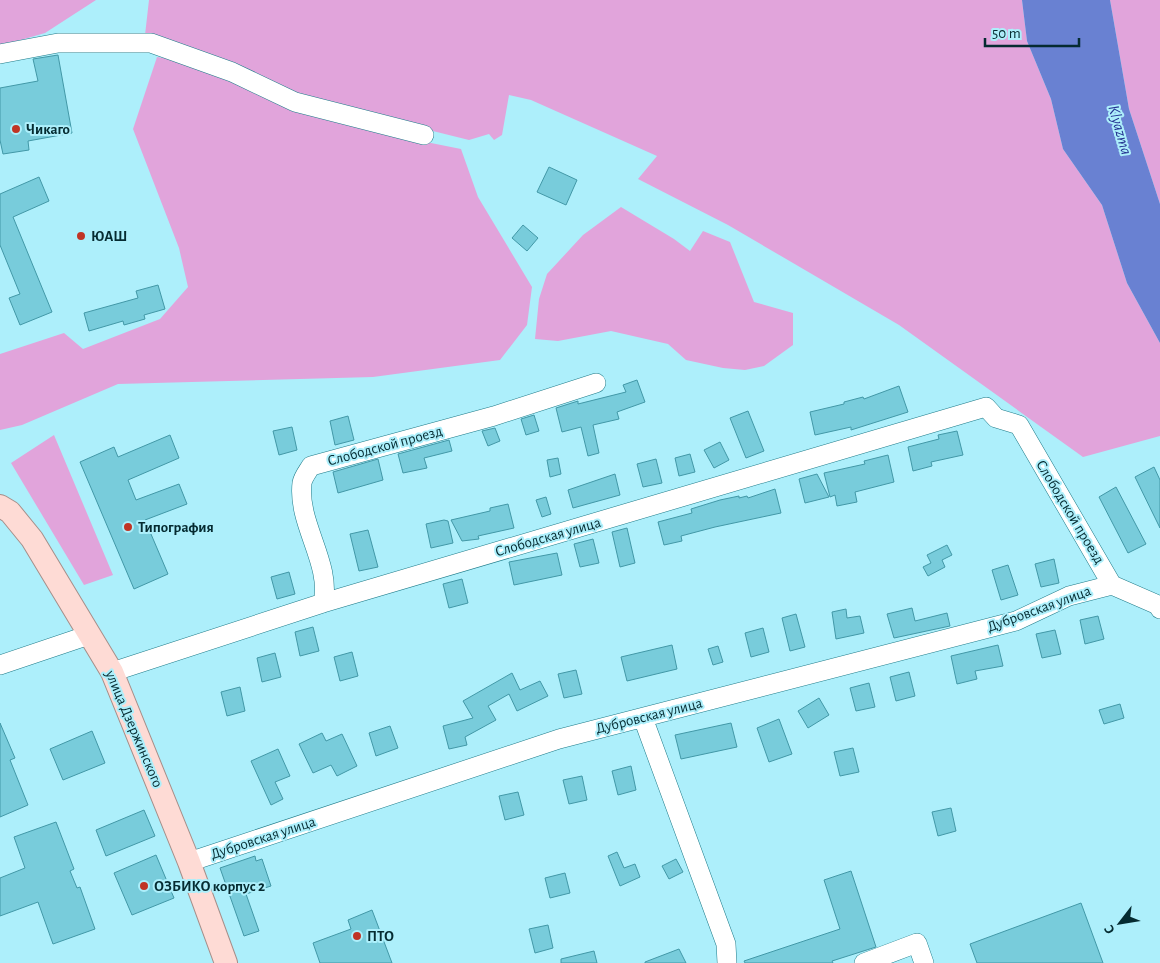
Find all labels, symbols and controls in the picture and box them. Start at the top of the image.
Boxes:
scale bar [985,15,1079,47]
text: 50 m [992,26,1021,41]
water label: Klyazma [1105,103,1135,157]
place label: Чикаго [26,122,70,137]
marker: Чикаго [10,123,22,135]
place label: ЮАШ [91,229,128,244]
marker: ЮАШ [75,230,87,242]
street label: Слободской проезд [326,423,444,469]
street label: Слободской проезд [1033,458,1107,566]
street label: Слободская улица [493,515,603,559]
place label: Типография [138,520,214,535]
marker: Типография [122,521,134,533]
street label: Дубровская улица [985,583,1093,635]
street label: улица Дзержинского [102,667,165,790]
street label: Дубровская улица [594,695,704,737]
street label: Дубровская улица [209,814,317,862]
place label: ОЗБИКО корпус 2 [154,879,265,894]
marker: ОЗБИКО корпус 2 [138,880,150,892]
north arrow [1095,898,1145,948]
text: С [1102,922,1118,936]
place label: ПТО [367,929,394,944]
marker: ПТО [351,930,363,942]

